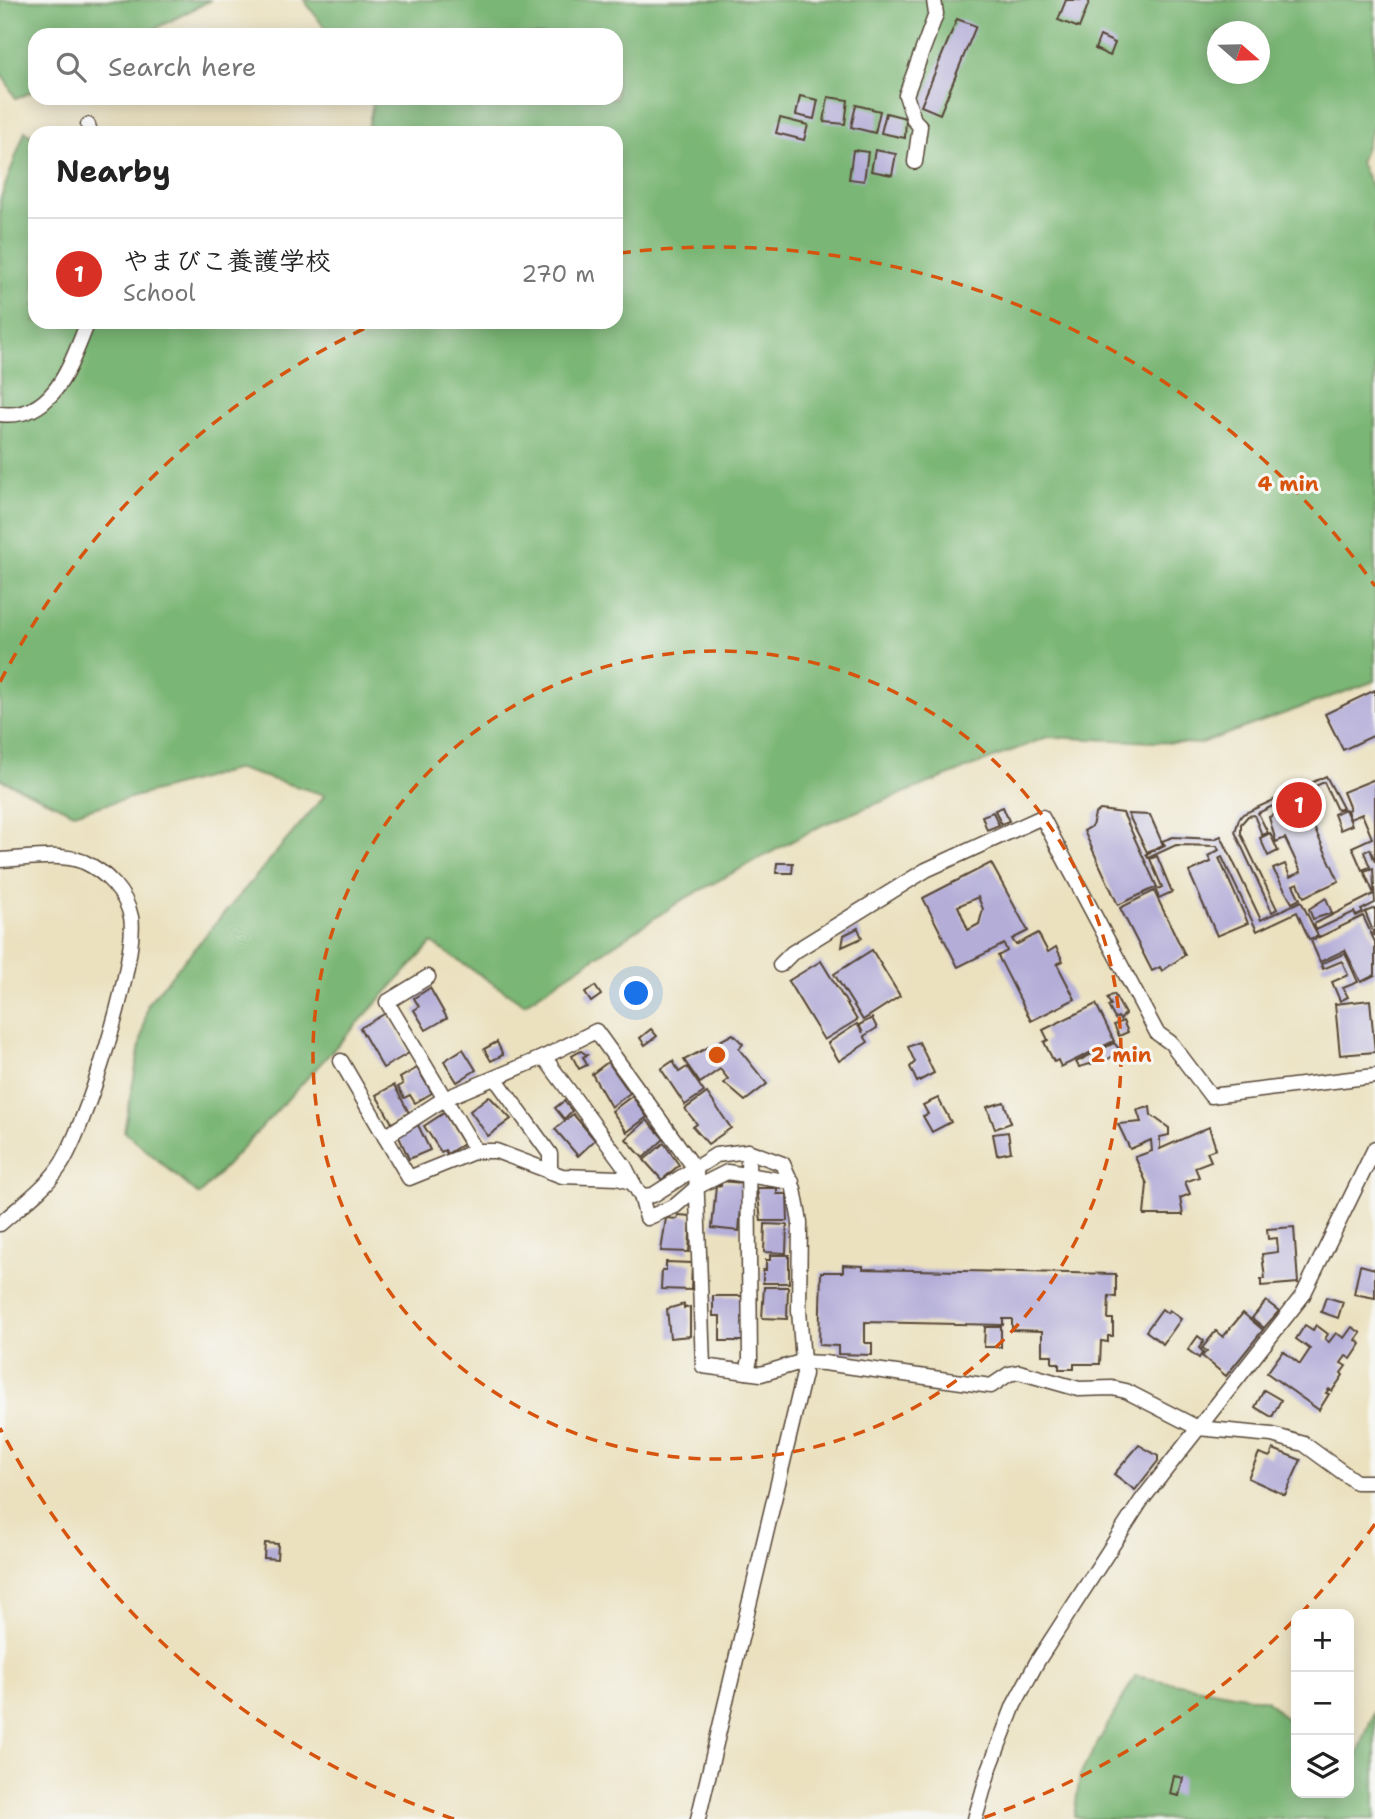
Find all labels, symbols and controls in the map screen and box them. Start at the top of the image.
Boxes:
north arrow [1207,21,1270,84]
search box [28,28,623,105]
icon: search [52,48,90,86]
text: Search here [108,49,257,84]
text: Nearby [56,151,171,192]
text: やまびこ養護学校 [123,243,331,278]
text: 1 [74,259,84,289]
text: 270 m [521,259,595,289]
text: School [123,278,195,308]
text: 4 min [1257,470,1319,498]
pin: 1 [1276,779,1322,831]
your location [619,976,653,1010]
text: 2 min [1090,1041,1152,1069]
centre of rings [705,1043,729,1067]
map controls [1291,1609,1354,1798]
button: + [1291,1609,1354,1672]
button: − [1291,1672,1354,1735]
button: layers [1291,1735,1354,1798]

